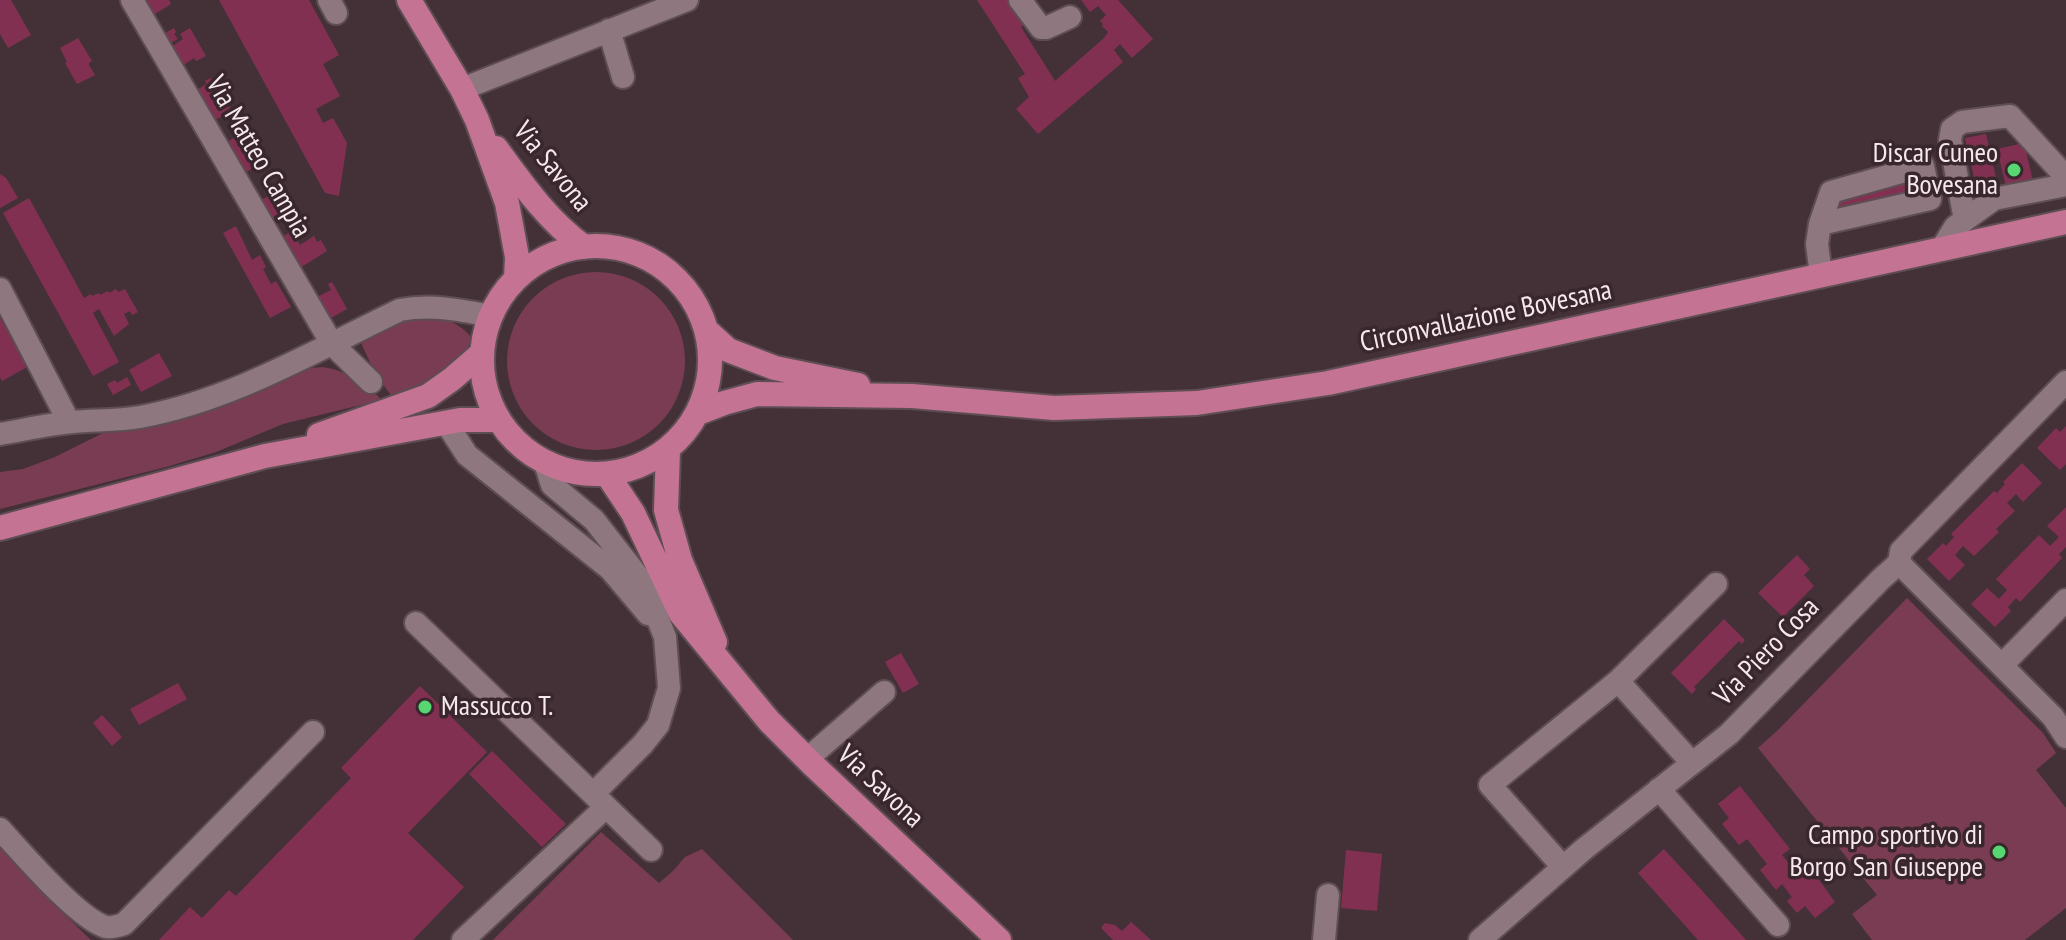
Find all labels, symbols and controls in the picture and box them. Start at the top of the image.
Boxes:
street label: Via Matteo Campia [198,70,318,244]
street label: Via Savona [506,115,598,219]
place label: Discar Cuneo Bovesana [1873,137,1998,203]
marker: Discar Cuneo Bovesana [2005,161,2023,179]
street label: Circonvallazione Bovesana [1357,274,1615,360]
street label: Via Piero Cosa [1707,591,1827,713]
place label: Massucco T. [441,690,553,724]
marker: Massucco T. [416,698,434,716]
street label: Via Savona [830,739,930,835]
place label: Campo sportivo di Borgo San Giuseppe [1790,819,1983,885]
marker: Campo sportivo di Borgo San Giuseppe [1990,843,2008,861]

